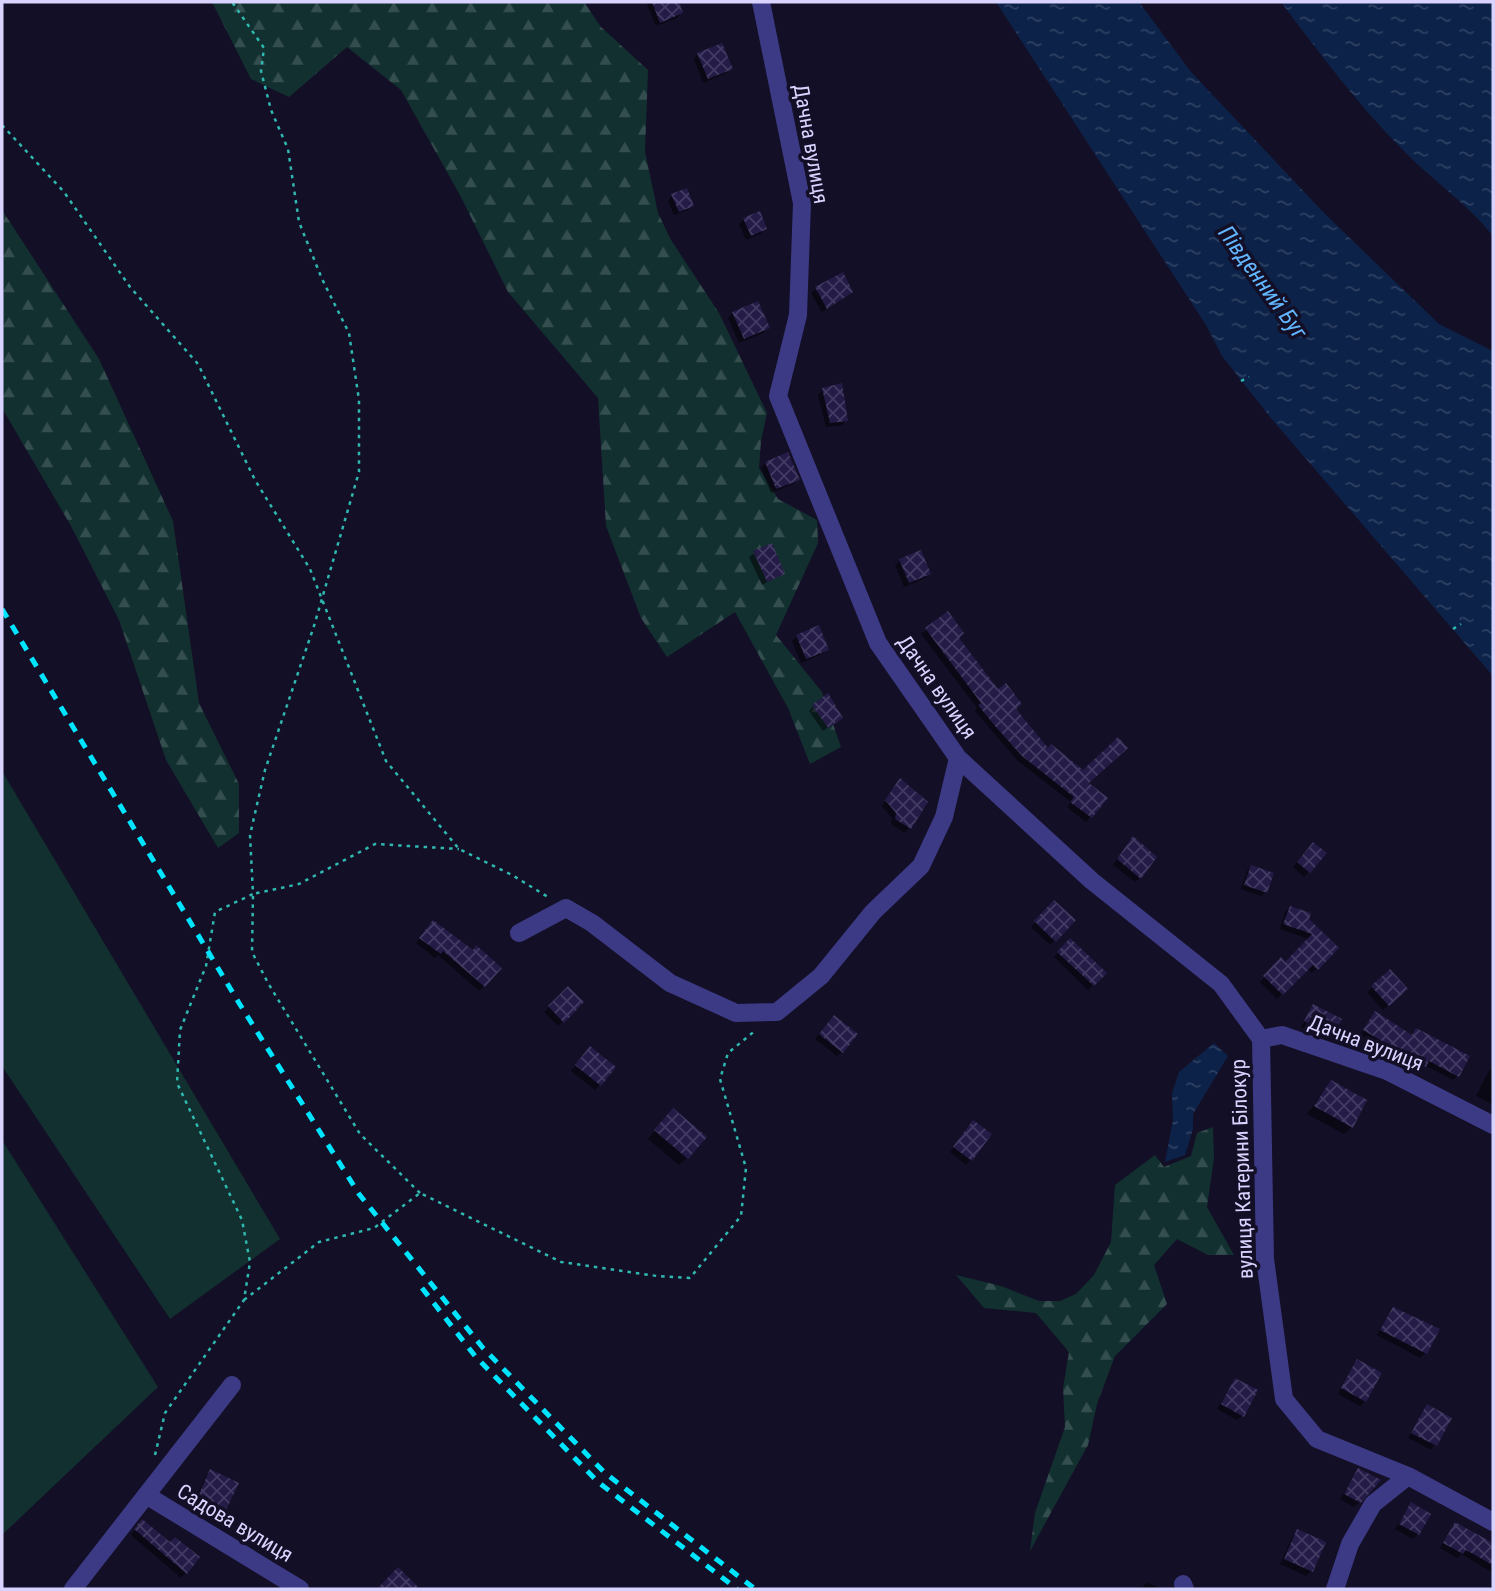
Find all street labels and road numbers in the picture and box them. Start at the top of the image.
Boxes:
street label: Дачна вулиця [789,82,833,206]
street label: Дачна вулиця [892,631,982,743]
street label: Дачна вулиця [1305,1010,1427,1076]
street label: вулиця Катерини Білокур [1226,1059,1258,1279]
street label: Садова вулиця [173,1479,297,1567]

